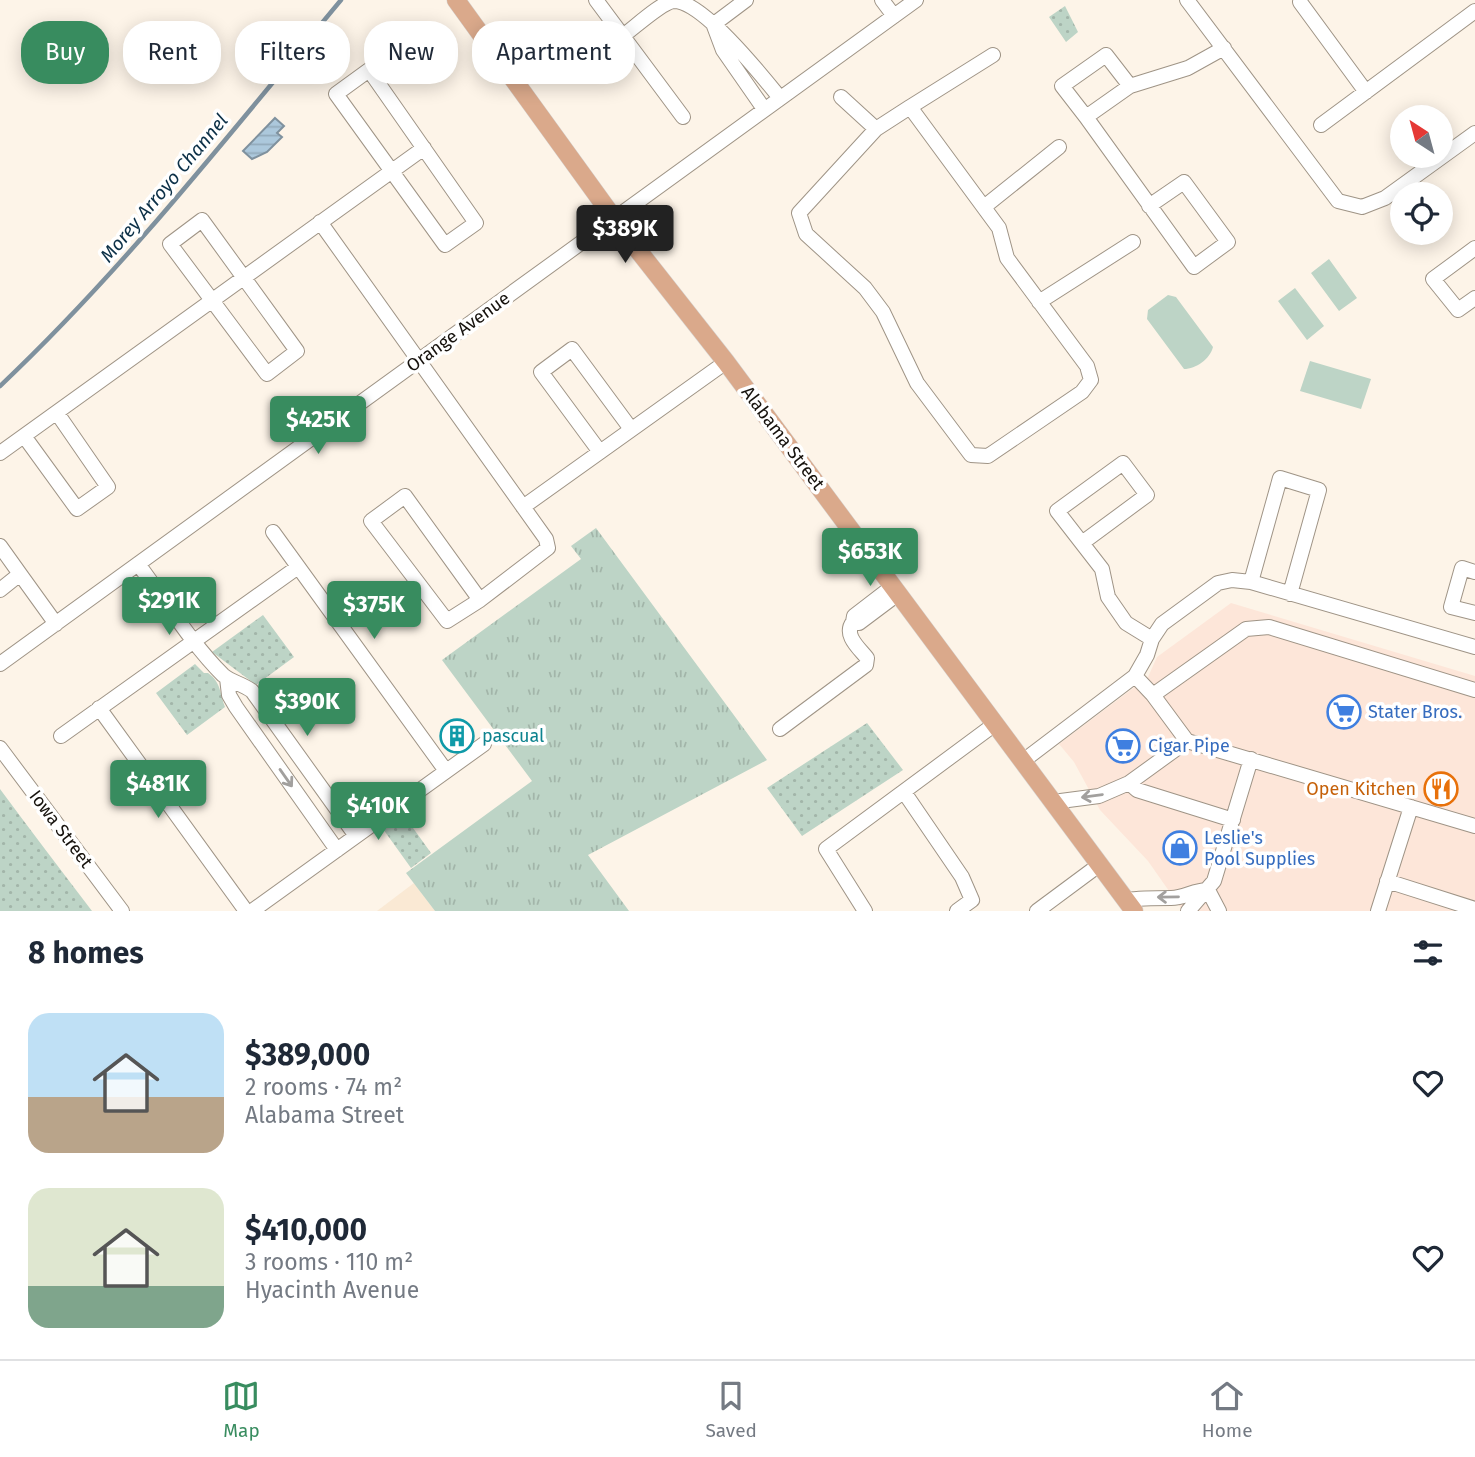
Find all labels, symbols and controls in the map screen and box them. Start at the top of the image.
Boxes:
chip: Buy [21,21,109,84]
chip: Rent [123,21,221,84]
chip: Filters [235,21,350,84]
chip: New [364,21,458,84]
chip: Apartment [472,21,635,84]
north arrow [1390,105,1452,168]
map controls [1390,105,1453,245]
water label: Morey Arroyo Channel [95,109,233,267]
button: locate [1390,182,1453,245]
pin: $389K [576,205,674,265]
text: $389K [592,214,658,242]
street label: Orange Avenue [402,287,514,377]
street label: Alabama Street [737,382,830,495]
pin: $425K [269,396,367,456]
text: $425K [286,405,350,433]
pin: $653K [821,528,919,588]
text: $653K [838,537,902,565]
pin: $291K [120,578,218,637]
pin: $375K [325,582,423,641]
text: $291K [138,586,200,614]
text: $375K [343,590,405,618]
pin: $390K [258,678,356,738]
text: $390K [274,687,340,715]
supermarket icon: Stater Bros. [1325,693,1363,731]
place label: Stater Bros. [1368,701,1462,723]
building icon: pascual [438,717,476,755]
place label: pascual [482,725,544,747]
supermarket icon: Cigar Pipe [1104,727,1142,765]
place label: Cigar Pipe [1148,735,1230,757]
pin: $481K [109,760,207,820]
one-way arrow [279,768,293,787]
text: $481K [126,769,190,797]
restaurant icon: Open Kitchen [1422,770,1460,808]
place label: Open Kitchen [1306,778,1416,800]
pin: $410K [329,782,427,842]
street label: Iowa Street [25,786,98,873]
one-way arrow [1081,789,1104,802]
text: $410K [347,791,409,819]
place label: Leslie's Pool Supplies [1204,827,1315,870]
shop icon: Leslie's Pool Supplies [1161,829,1199,867]
one-way arrow [1157,890,1180,904]
icon: filters [1409,934,1447,972]
text: 8 homes [28,935,144,971]
text: $389,000 [245,1037,370,1073]
icon: home [84,1041,168,1125]
icon: heart [1409,1064,1447,1102]
text: 2 rooms · 74 m² [245,1073,402,1101]
text: Alabama Street [245,1101,404,1129]
text: $410,000 [245,1212,367,1248]
icon: home [84,1216,168,1300]
icon: heart [1409,1239,1447,1277]
text: 3 rooms · 110 m² [245,1248,413,1276]
text: Hyacinth Avenue [245,1276,419,1304]
tab: Map [222,1377,260,1442]
tab: Saved [705,1377,757,1442]
tab: Home [1202,1377,1252,1442]

